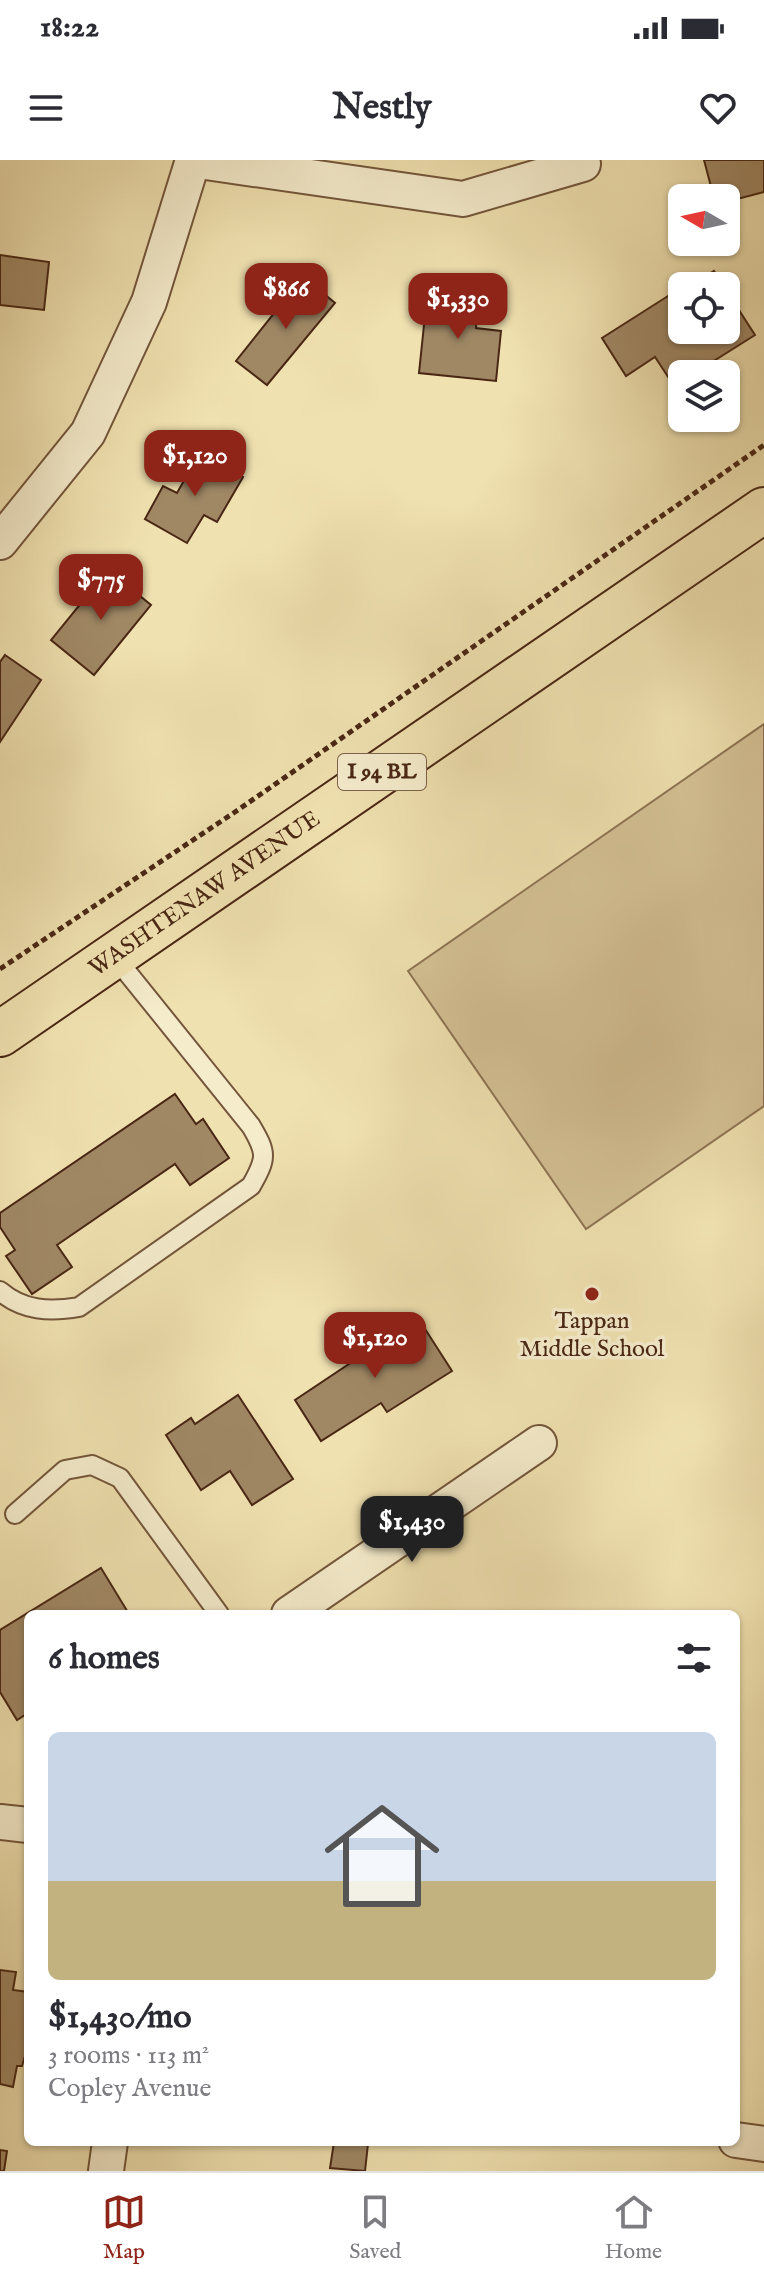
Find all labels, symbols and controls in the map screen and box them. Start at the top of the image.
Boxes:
text: 18:22 [40,9,99,47]
text: Nestly [333,85,431,131]
icon: menu [24,86,68,130]
icon: heart [696,86,740,130]
north arrow [668,184,740,256]
map controls [668,184,740,432]
pin: $866 [239,263,333,331]
text: $866 [263,272,309,305]
button: locate [668,272,740,344]
pin: $1,330 [393,273,523,341]
text: $1,330 [426,282,490,315]
button: layers [668,360,740,432]
pin: $1,120 [130,430,260,498]
text: $1,120 [162,439,228,472]
pin: $775 [54,554,148,622]
text: $775 [77,563,125,596]
road number: I 94 BL [338,754,426,790]
street label: WASHTENAW AVENUE [83,803,326,984]
marker: Tappan Middle School [583,1285,601,1303]
place label: Tappan Middle School [520,1306,665,1365]
pin: $1,120 [310,1312,440,1380]
text: $1,120 [342,1321,408,1354]
pin: $1,430 [347,1496,477,1564]
text: $1,430 [379,1505,445,1538]
icon: filters [672,1636,716,1680]
text: 6 homes [48,1637,160,1680]
icon: home [310,1784,454,1928]
text: $1,430/mo [48,1996,191,2039]
text: 3 rooms · 113 m² [48,2039,209,2072]
text: Copley Avenue [48,2072,211,2105]
tab: Map [102,2190,146,2266]
tab: Saved [349,2190,401,2266]
tab: Home [605,2190,662,2266]

